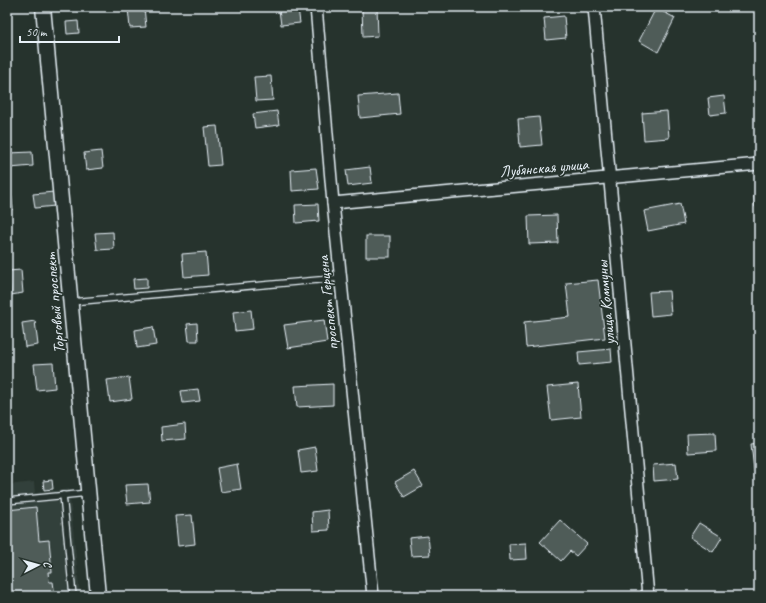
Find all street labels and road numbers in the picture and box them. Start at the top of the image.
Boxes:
street label: Лубянская улица [499,154,590,182]
street label: Торговый проспект [41,251,69,354]
street label: проспект Герцена [313,253,343,351]
street label: улица Коммуны [592,258,620,347]

